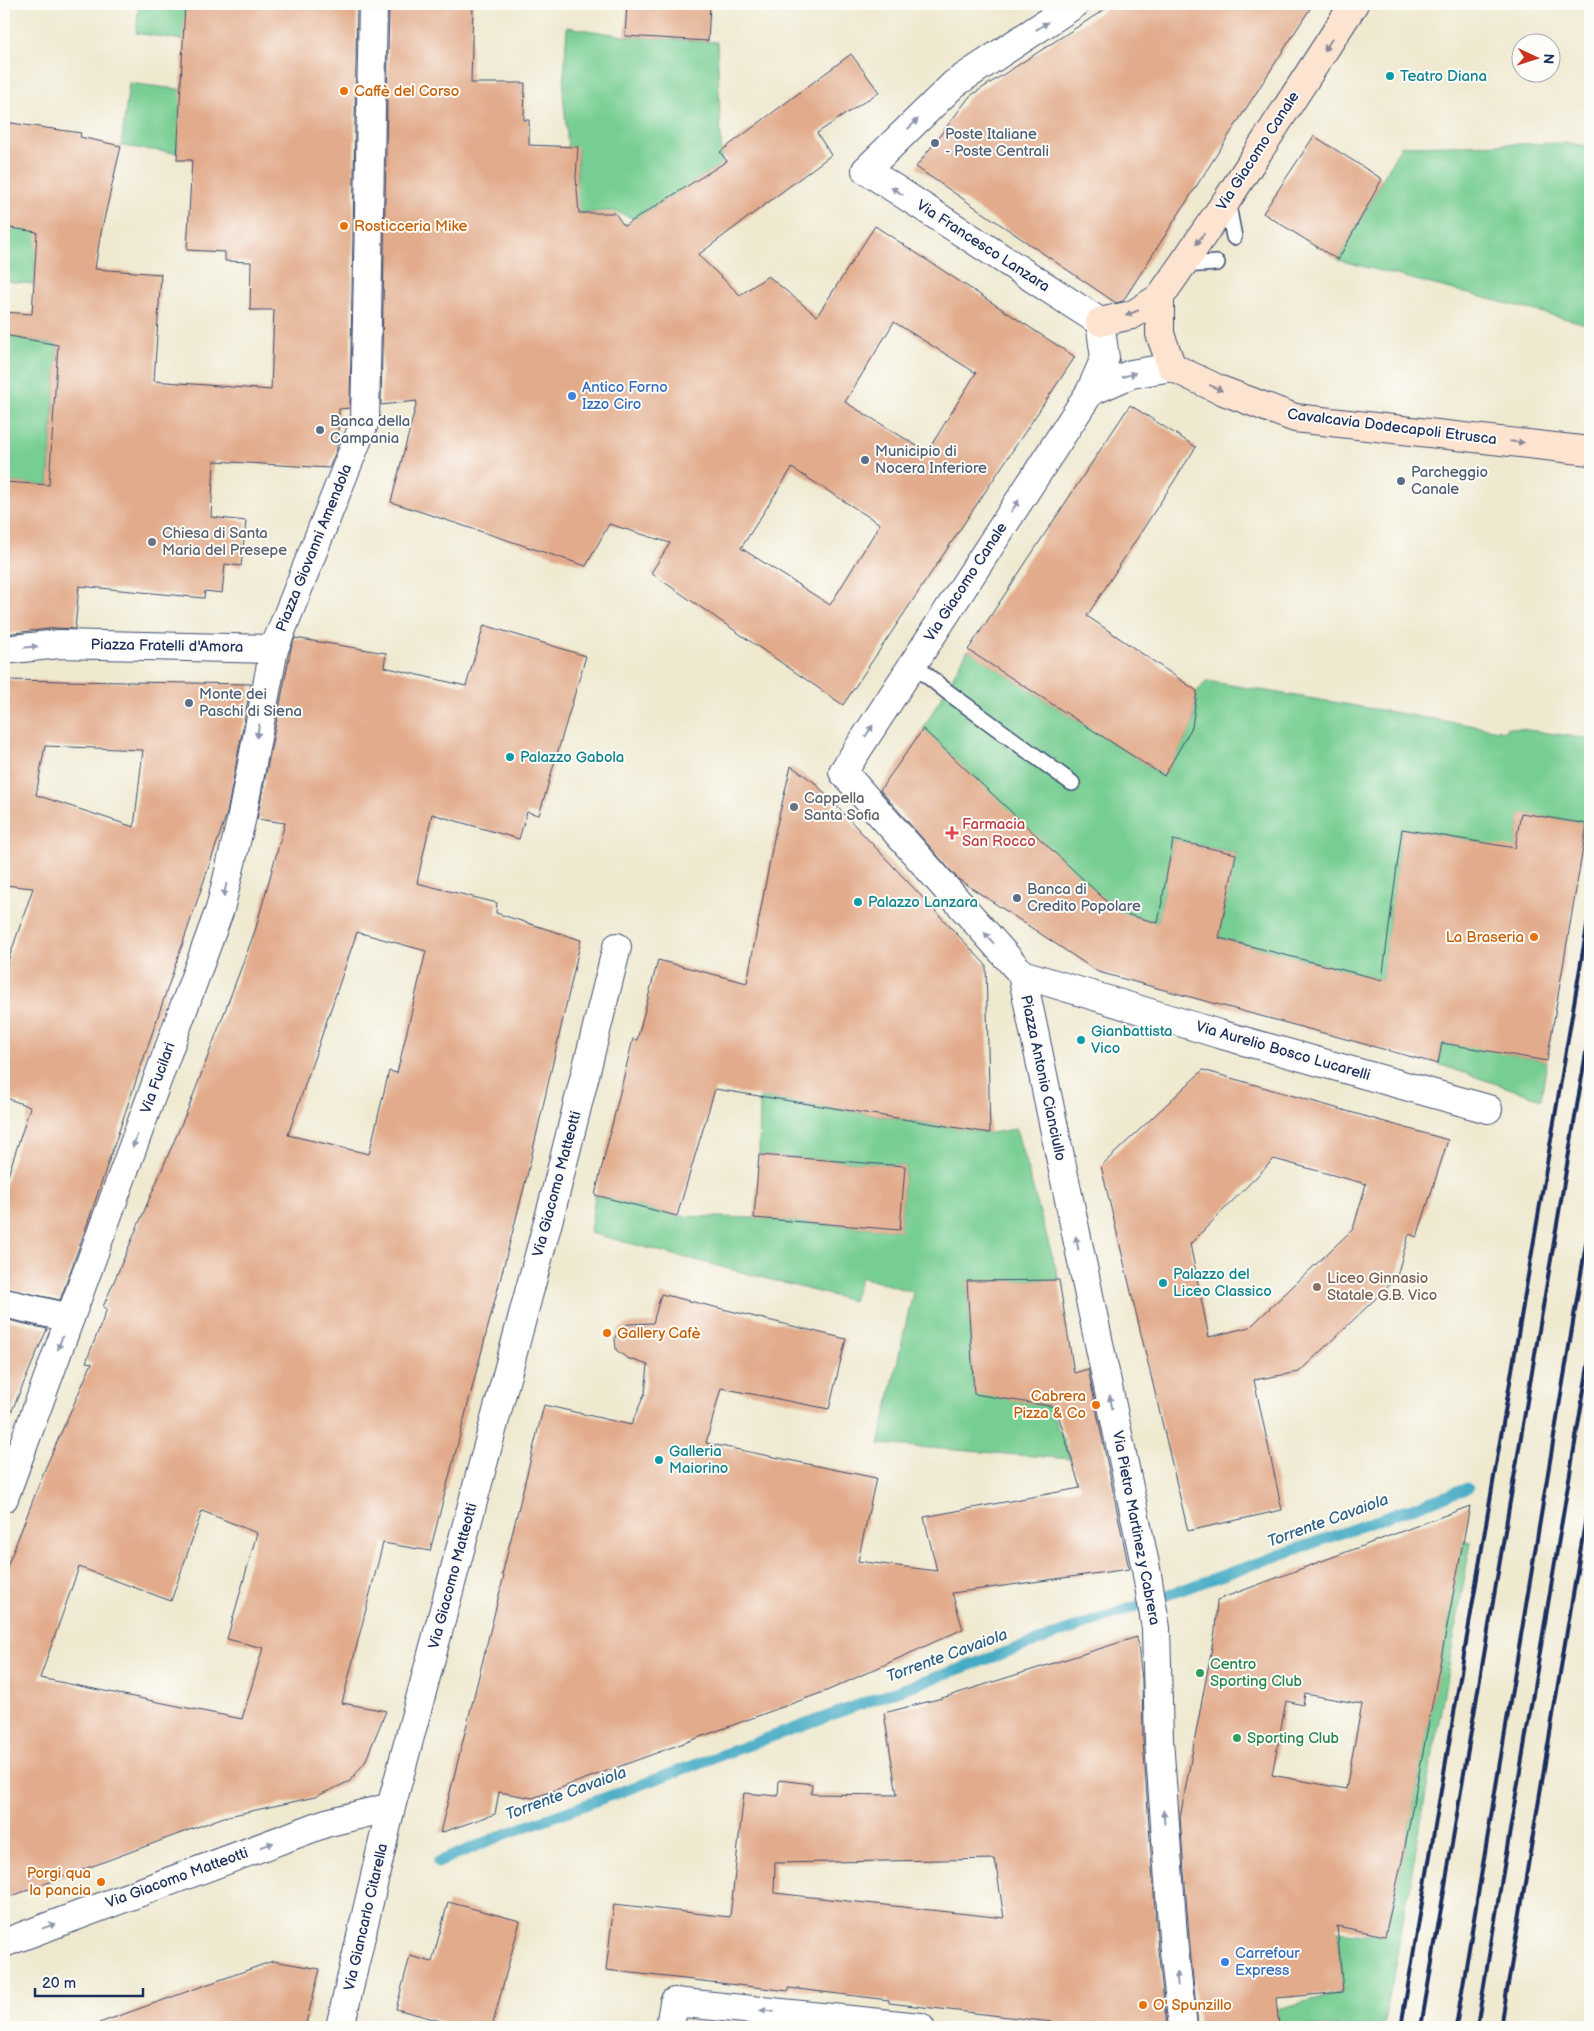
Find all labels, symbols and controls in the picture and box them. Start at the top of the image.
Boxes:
one-way arrow [1035,21,1049,31]
north arrow [1512,32,1562,82]
one-way arrow [1323,38,1332,51]
text: N [1540,53,1557,65]
place label: Teatro Diana [1400,67,1487,86]
marker: Teatro Diana [1384,70,1396,82]
place label: Caffè del Corso [354,82,459,101]
marker: Caffè del Corso [338,85,350,97]
street label: Via Giacomo Canale [1212,88,1304,214]
one-way arrow [907,118,919,130]
place label: Poste Italiane - Poste Centrali [945,125,1049,161]
marker: Poste Italiane - Poste Centrali [929,137,941,149]
one-way arrow [891,186,904,196]
street label: Via Francesco Lanzara [913,196,1053,296]
place label: Rosticceria Mike [354,217,468,236]
marker: Rosticceria Mike [338,220,350,232]
one-way arrow [1195,232,1205,246]
one-way arrow [1124,309,1139,318]
one-way arrow [1122,371,1137,379]
place label: Antico Forno Izzo Ciro [582,378,668,414]
one-way arrow [1209,384,1223,392]
marker: Antico Forno Izzo Ciro [566,390,578,402]
street label: Cavalcavia Dodecapoli Etrusca [1286,405,1498,449]
place label: Banca della Campania [330,412,410,448]
marker: Banca della Campania [314,424,326,436]
one-way arrow [1509,438,1525,446]
place label: Municipio di Nocera Inferiore [875,442,987,478]
marker: Municipio di Nocera Inferiore [859,454,871,466]
street label: Piazza Giovanni Amendola [272,461,356,635]
place label: Parcheggio Canale [1411,463,1488,499]
marker: Parcheggio Canale [1395,475,1407,487]
one-way arrow [1010,500,1020,513]
street label: Via Giacomo Canale [920,519,1012,645]
place label: Chiesa di Santa Maria del Presepe [162,524,287,560]
marker: Chiesa di Santa Maria del Presepe [146,536,158,548]
street label: Piazza Fratelli d'Amora [90,635,244,657]
one-way arrow [24,643,40,651]
place label: Monte dei Paschi di Siena [199,685,302,721]
marker: Monte dei Paschi di Siena [183,697,195,709]
one-way arrow [254,723,262,739]
one-way arrow [865,724,874,737]
place label: Palazzo Gabola [520,748,624,767]
marker: Palazzo Gabola [504,751,516,763]
place label: Cappella Santa Sofia [804,789,880,825]
marker: Cappella Santa Sofia [788,801,800,813]
place label: Farmacia San Rocco [962,815,1036,851]
marker: Farmacia San Rocco [946,827,958,839]
place label: Banca di Credito Popolare [1027,880,1141,916]
one-way arrow [221,882,229,897]
marker: Banca di Credito Popolare [1011,892,1023,904]
place label: Palazzo Lanzara [868,893,978,912]
marker: Palazzo Lanzara [852,896,864,908]
place label: La Braseria [1446,928,1524,947]
one-way arrow [984,931,995,944]
marker: La Braseria [1528,931,1540,943]
street label: Piazza Antonio Cianciullo [1016,993,1070,1163]
street label: Via Aurelio Bosco Lucarelli [1194,1017,1372,1085]
place label: Gianbattista Vico [1091,1022,1173,1058]
marker: Gianbattista Vico [1075,1034,1087,1046]
street label: Via Fucilari [136,1040,180,1116]
street label: Via Giacomo Matteotti [528,1109,586,1259]
one-way arrow [131,1134,138,1149]
one-way arrow [1073,1235,1081,1250]
place label: Palazzo del Liceo Classico [1173,1265,1272,1301]
place label: Liceo Ginnasio Statale G.B. Vico [1327,1269,1437,1305]
marker: Palazzo del Liceo Classico [1157,1277,1169,1289]
marker: Liceo Ginnasio Statale G.B. Vico [1311,1281,1323,1293]
place label: Gallery Cafè [617,1324,701,1343]
marker: Gallery Cafè [601,1327,613,1339]
one-way arrow [56,1336,64,1351]
place label: Cabrera Pizza & Co [1013,1387,1086,1423]
one-way arrow [1107,1394,1115,1409]
marker: Cabrera Pizza & Co [1090,1399,1102,1411]
street label: Via Pietro Martinez y Cabrera [1108,1429,1164,1627]
place label: Galleria Maiorino [669,1442,728,1478]
marker: Galleria Maiorino [653,1454,665,1466]
water label: Torrente Cavaiola [1265,1490,1391,1552]
street label: Via Giacomo Matteotti [424,1501,482,1651]
water label: Torrente Cavaiola [884,1625,1010,1687]
place label: Centro Sporting Club [1210,1655,1303,1691]
marker: Centro Sporting Club [1194,1667,1206,1679]
place label: Sporting Club [1247,1729,1340,1748]
marker: Sporting Club [1231,1732,1243,1744]
water label: Torrente Cavaiola [503,1763,629,1825]
one-way arrow [1160,1809,1168,1825]
one-way arrow [260,1841,275,1848]
street label: Via Giancarlo Citarella [340,1841,392,1993]
street label: Via Giacomo Matteotti [103,1843,251,1913]
place label: Porgi qua la pancia [27,1864,91,1900]
marker: Porgi qua la pancia [95,1876,107,1888]
one-way arrow [42,1922,57,1929]
place label: Carrefour Express [1235,1944,1300,1980]
marker: Carrefour Express [1219,1956,1231,1968]
scale bar [35,1966,142,1998]
one-way arrow [1173,1971,1181,1987]
text: 20 m [42,1974,76,1993]
place label: O' Spunzillo [1153,1996,1232,2015]
marker: O' Spunzillo [1137,1999,1149,2011]
one-way arrow [759,2007,775,2015]

